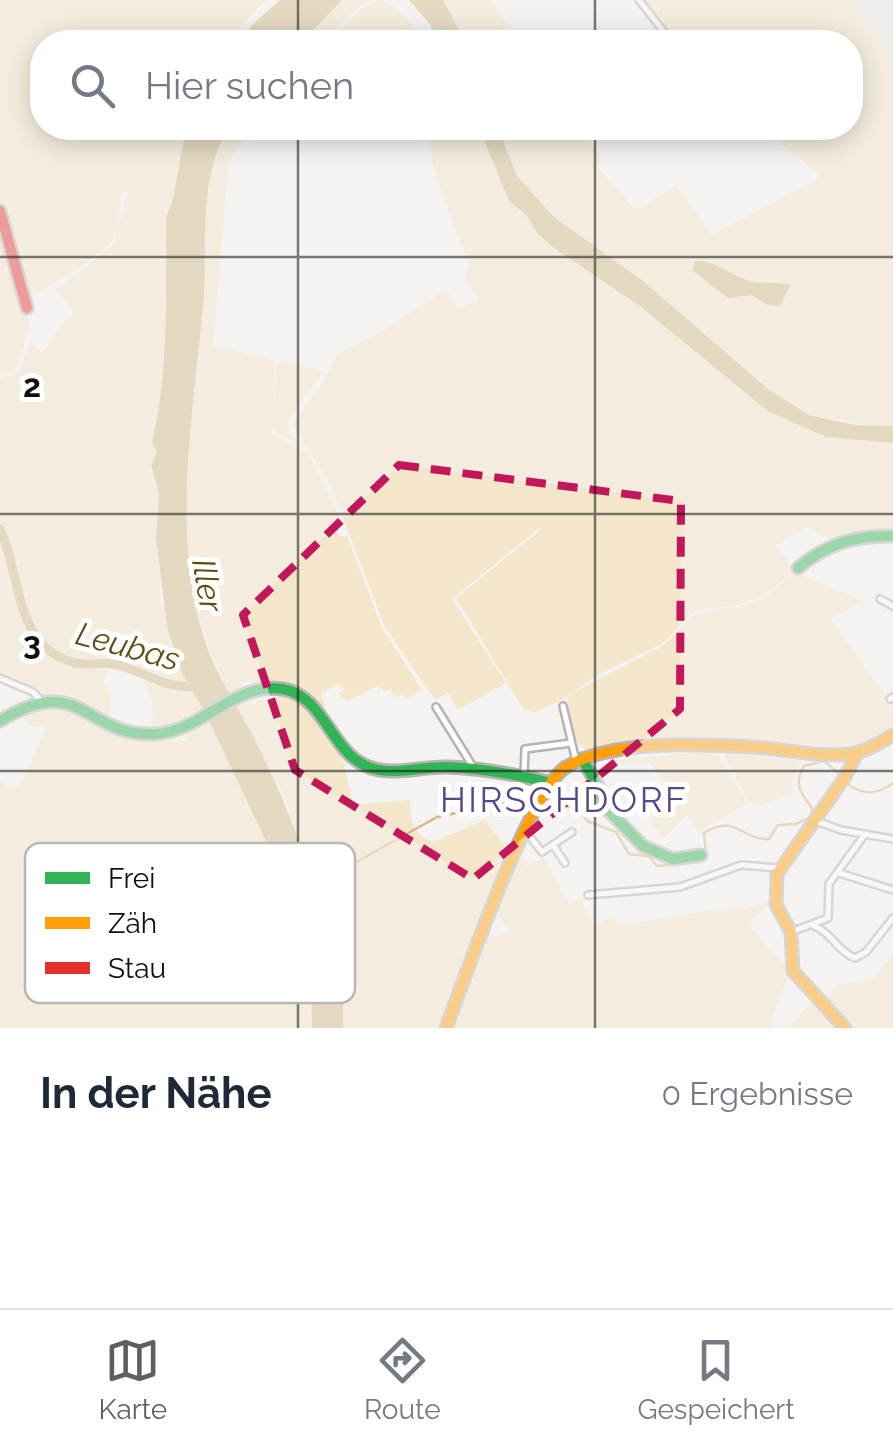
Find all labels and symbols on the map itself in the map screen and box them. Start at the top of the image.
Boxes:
text: 2 [23,367,41,404]
water label: Iller [185,556,231,615]
water label: Leubas [72,614,184,678]
text: 3 [23,624,41,661]
district label: HIRSCHDORF [440,779,688,820]
legend [25,843,355,1003]
text: Frei [108,862,155,895]
text: Zäh [108,907,157,940]
text: Stau [108,952,166,985]

